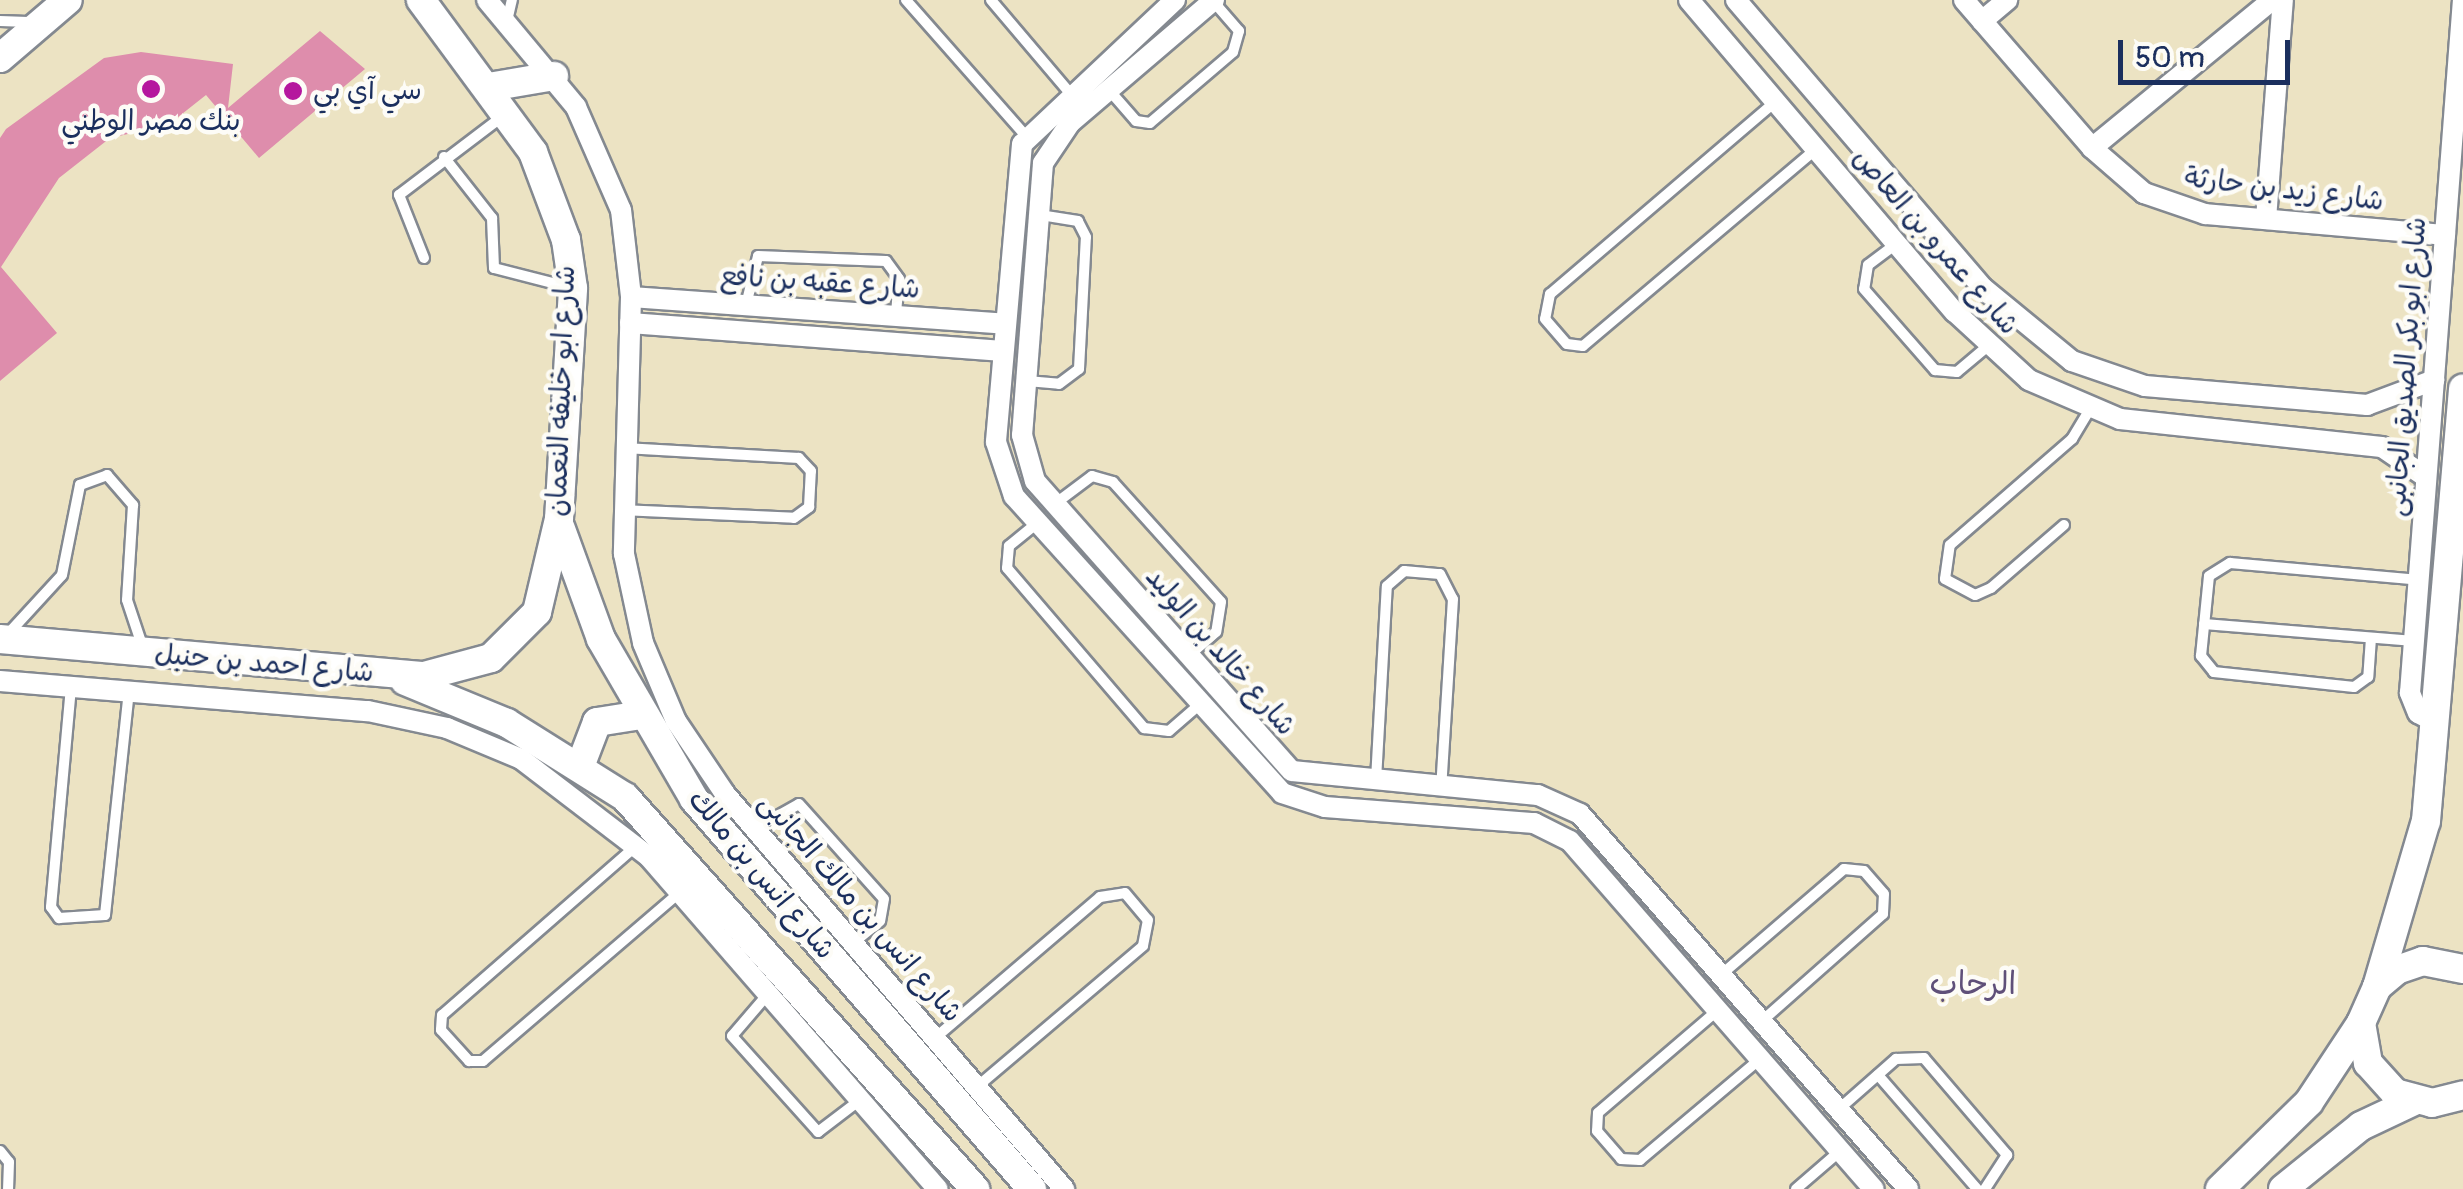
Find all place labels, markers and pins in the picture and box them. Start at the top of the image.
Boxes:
place label: سي آي بي [313,74,422,108]
marker: بنك مصر الوطني [140,78,162,100]
marker: سي آي بي [282,80,304,102]
place label: بنك مصر الوطني [61,105,241,139]

